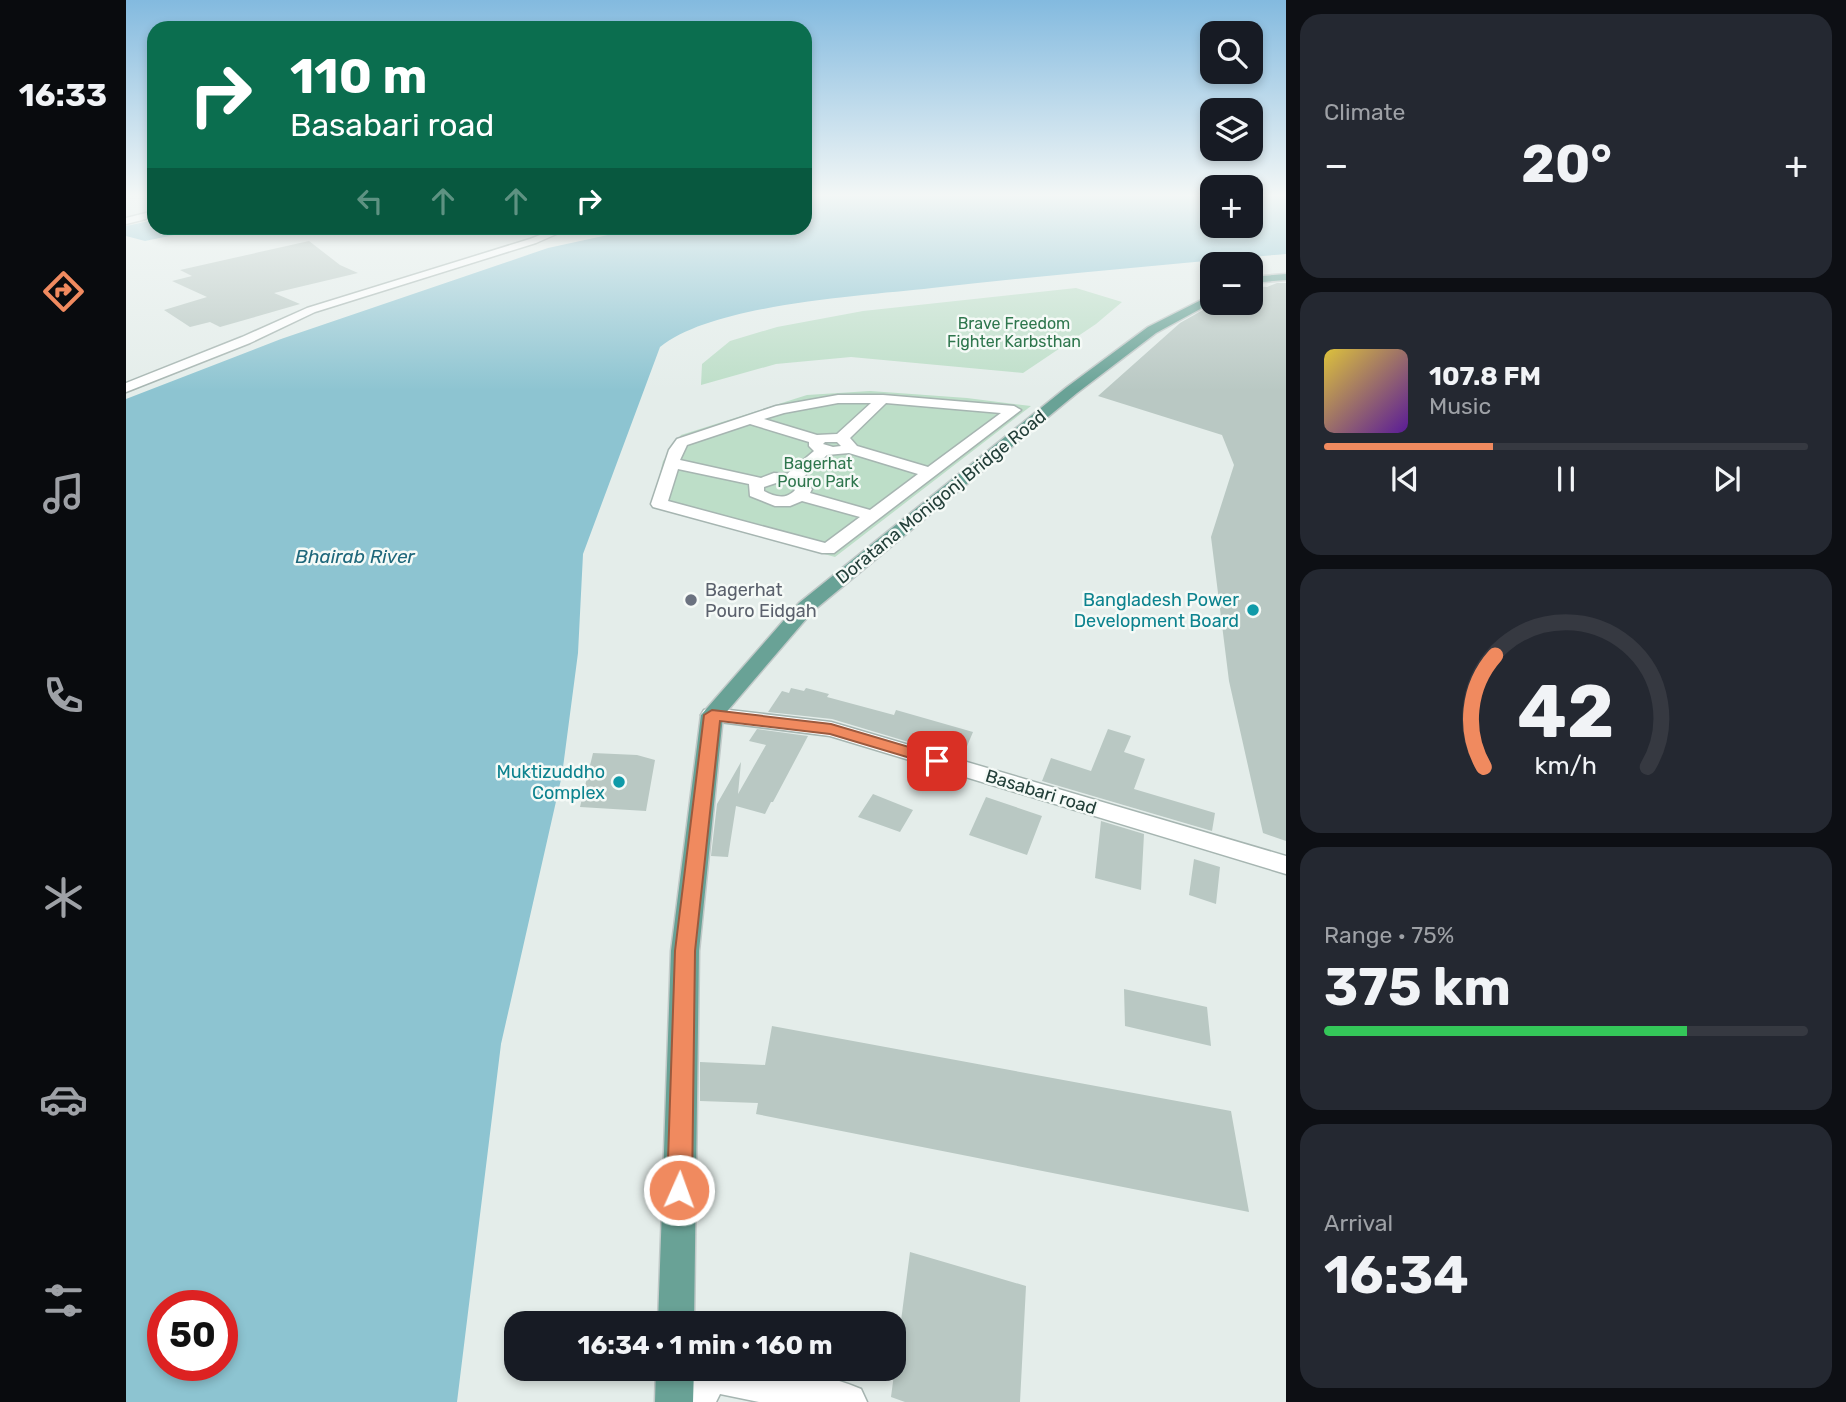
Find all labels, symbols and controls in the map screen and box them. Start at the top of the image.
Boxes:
map controls [1200,21,1263,315]
button: search [1200,21,1263,84]
text: 110 m [290,47,427,105]
icon: right [175,49,266,140]
text: 16:33 [19,76,107,114]
button: layers [1200,98,1263,161]
text: Climate [1324,98,1405,126]
text: Basabari road [290,106,494,144]
text: 20° [1521,133,1612,195]
text: − [1324,142,1349,188]
text: + [1784,142,1808,188]
button: + [1200,175,1263,238]
icon: left [351,182,389,220]
icon: ahead [424,182,462,220]
icon: ahead [497,182,535,220]
icon: right [570,182,608,220]
button: − [1200,252,1263,315]
icon: directions [39,267,88,316]
park label: Brave Freedom Fighter Karbsthan [947,314,1081,351]
text: 107.8 FM [1429,361,1541,392]
text: Music [1429,392,1491,420]
street label: Doratana Monigonj Bridge Road [831,405,1051,589]
park label: Bagerhat Pouro Park [777,454,859,491]
icon: previous [1386,460,1424,498]
icon: pause [1547,460,1585,498]
icon: next [1708,460,1746,498]
icon: music [39,469,88,518]
water label: Bhairab River [295,545,416,568]
place label: Bagerhat Pouro Eidgah [705,579,817,622]
place label: Bangladesh Power Development Board [1074,589,1239,632]
marker: Bagerhat Pouro Eidgah [683,592,699,608]
marker: Bangladesh Power Development Board [1245,602,1261,618]
text: 42 [1517,669,1615,755]
icon: phone [39,671,88,720]
pin [907,731,967,791]
icon: arrive [918,742,956,780]
text: km/h [1535,751,1597,780]
place label: Muktizuddho Complex [496,761,605,804]
street label: Basabari road [983,765,1099,819]
marker: Muktizuddho Complex [611,774,627,790]
icon: climate [39,873,88,922]
text: Range · 75% [1324,921,1454,949]
text: 375 km [1324,956,1511,1018]
icon: car [39,1075,88,1124]
position arrow [642,1153,716,1227]
text: Arrival [1324,1209,1393,1237]
text: 16:34 [1324,1244,1469,1306]
icon: filters [39,1276,88,1325]
speed limit sign: 50 [147,1290,238,1381]
text: 16:34 · 1 min · 160 m [578,1330,832,1361]

